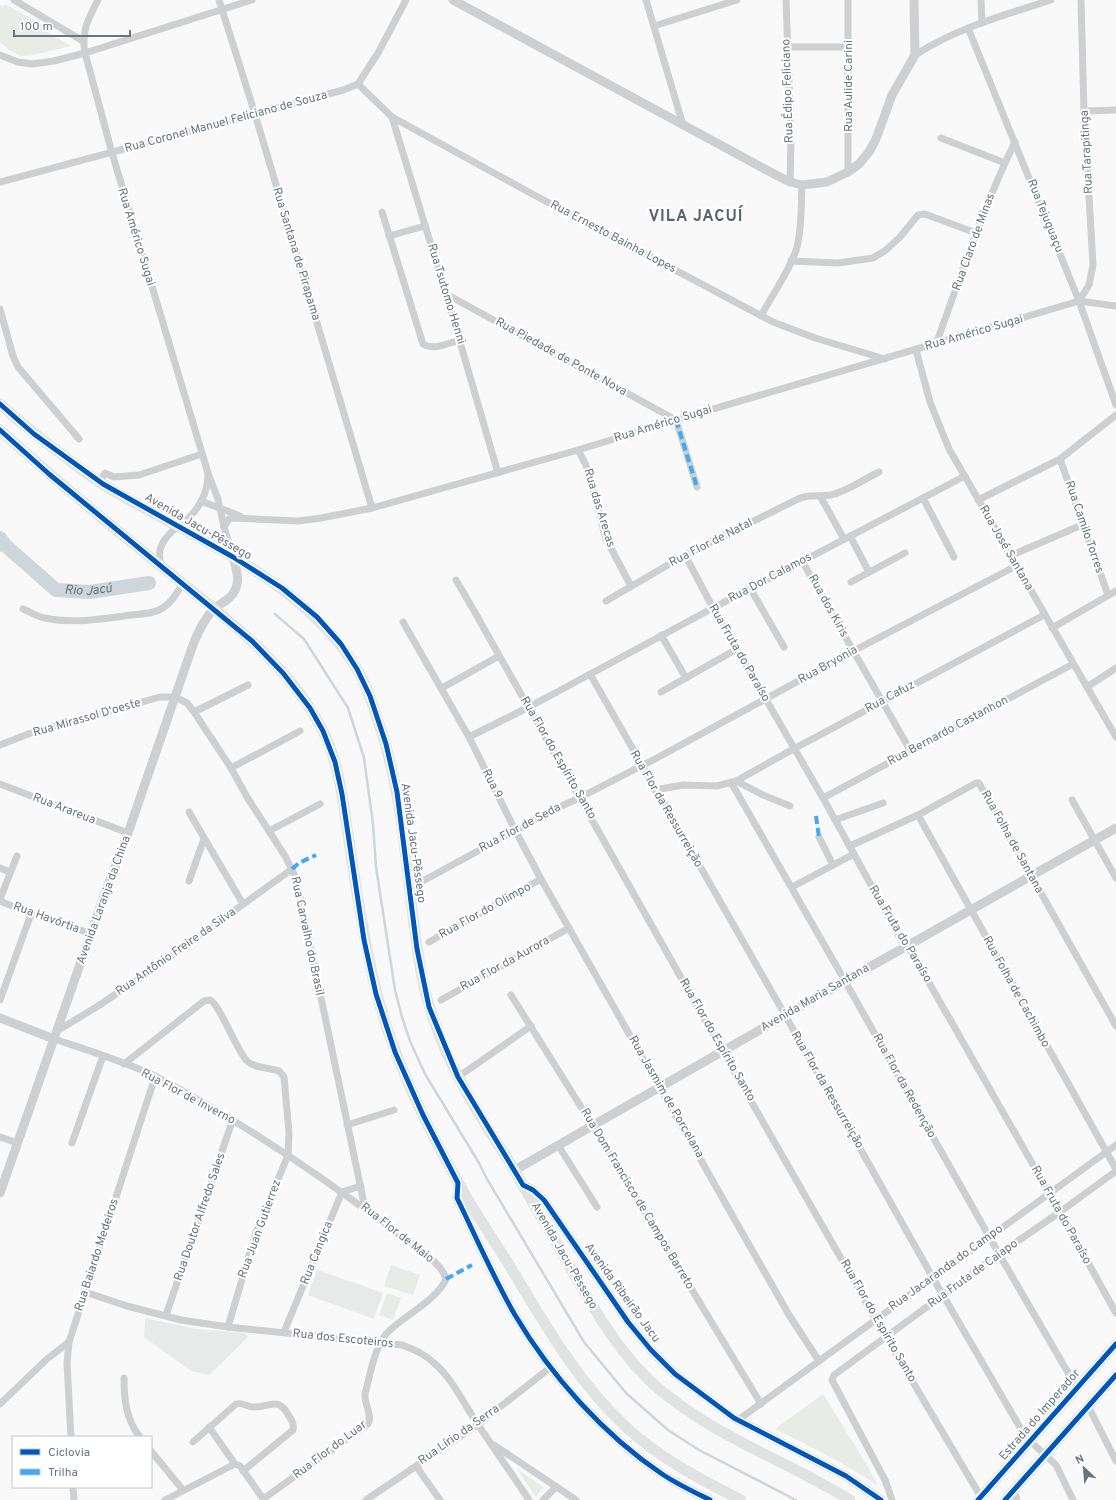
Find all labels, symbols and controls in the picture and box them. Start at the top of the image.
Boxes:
scale bar [14,12,130,38]
text: 100 m [20,19,53,35]
street label: Rua Édipo Feliciano [778,38,798,143]
street label: Rua Aulide Carini [841,40,857,132]
street label: Rua Coronel Manuel Feliciano de Souza [123,87,329,157]
street label: Rua Tarapitinga [1077,110,1097,194]
street label: Rua Tejuguaçu [1023,177,1067,255]
street label: Rua Américo Sugai [113,186,159,288]
street label: Rua Santana de Pirapama [268,186,324,322]
street label: Rua Claro de Minas [949,191,999,293]
street label: Rua Ernesto Bainha Lopes [547,197,679,277]
district label: VILA JACUÍ [648,205,744,227]
street label: Rua Tsutomo Henni [423,242,469,346]
street label: Rua Américo Sugai [923,311,1025,355]
street label: Rua Piedade de Ponte Nova [492,314,630,400]
street label: Rua Américo Sugai [612,401,714,447]
street label: Rua das Arecas [579,467,619,549]
street label: Rua Camilo Torres [1061,479,1107,575]
street label: Avenida Jacu-Pêssego [142,490,255,564]
street label: Rua José Santana [975,502,1037,594]
street label: Rua Flor de Natal [666,515,756,571]
street label: Rua Dor Calamos [726,549,814,607]
street label: Rua dos Kiris [804,572,852,640]
water label: Rio Jacú [64,581,114,600]
street label: Rua Fruta do Paraíso [704,601,774,705]
street label: Rua Bryonia [795,642,861,688]
street label: Rua Cafuz [862,677,918,717]
street label: Rua Bernardo Castanhon [885,692,1011,770]
street label: Rua Flor do Espírito Santo [516,694,600,823]
street label: Rua Mirassol D'oeste [31,695,143,741]
street label: Rua Flor da Ressurreição [626,747,706,871]
street label: Rua 9 [478,767,506,801]
street label: Avenida Jacu-Pêssego [397,782,429,904]
street label: Rua Folha de Santana [977,788,1047,896]
street label: Rua Arareua [30,790,98,828]
street label: Rua Flor de Seda [476,800,564,856]
street label: Avenida Laranja da China [73,833,135,967]
street label: Rua Carvalho do Brasil [287,875,327,997]
street label: Rua Flor do Olimpo [436,879,534,943]
street label: Rua Fruta do Paraíso [865,883,935,986]
street label: Rua Havórtia [11,899,81,937]
street label: Rua Antônio Freire da Silva [113,904,239,1000]
street label: Rua Flor da Aurora [457,933,553,995]
street label: Rua Folha de Cachimbo [979,933,1053,1051]
street label: Avenida Maria Santana [758,960,872,1036]
street label: Rua Flor do Espírito Santo [675,976,759,1105]
street label: Rua Flor da Ressurreição [787,1028,867,1152]
street label: Rua Flor da Redenção [869,1031,940,1141]
street label: Rua Jasmim de Porcelana [624,1033,708,1161]
street label: Rua Flor de Inverno [138,1065,238,1129]
street label: Rua Dom Francisco de Campos Barreto [576,1105,698,1293]
street label: Rua Doutor Alfredo Sales [171,1151,229,1283]
street label: Rua Fruta do Paraíso [1027,1163,1095,1267]
street label: Rua Juan Gutierrez [235,1178,285,1280]
street label: Rua Baiardo Medeiros [71,1197,123,1313]
street label: Rua Flor de Maio [357,1199,437,1267]
street label: Avenida Jacu-Pêssego [527,1200,601,1313]
street label: Rua Cangica [297,1219,337,1287]
street label: Rua Jacaranda do Campo [886,1221,1007,1315]
street label: Rua Fruta de Caiapo [925,1236,1022,1312]
street label: Avenida Ribeirão Jacu [580,1240,664,1346]
street label: Rua Flor do Espírito Santo [836,1257,920,1386]
street label: Rua dos Escoteiros [292,1326,394,1352]
street label: Estrada do Imperador [996,1366,1084,1464]
street label: Rua Lírio da Serra [415,1401,503,1469]
street label: Rua Flor do Luar [290,1417,371,1483]
legend [12,1436,152,1488]
text: Ciclovia [48,1445,90,1461]
north arrow [1064,1448,1104,1488]
text: N [1073,1452,1087,1468]
text: Trilha [48,1465,78,1481]

